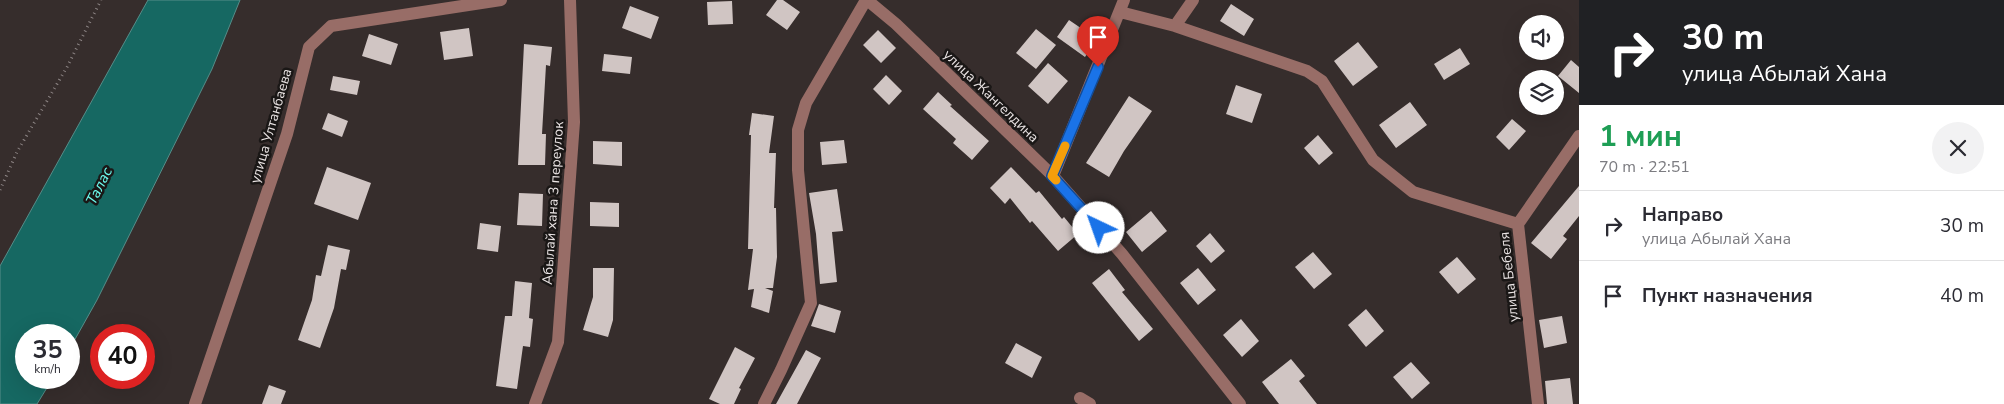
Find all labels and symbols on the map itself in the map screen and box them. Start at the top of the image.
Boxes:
pin [1077,16,1119,67]
street label: улица Жангелдина [939,45,1043,147]
street label: улица Ултанбаева [245,66,297,186]
street label: Абылай хана 3 переулок [538,120,568,285]
water label: Талас [81,163,117,208]
position arrow [1072,201,1124,253]
street label: улица Бебеля [1495,231,1523,323]
speed limit sign: 40 [90,324,155,389]

